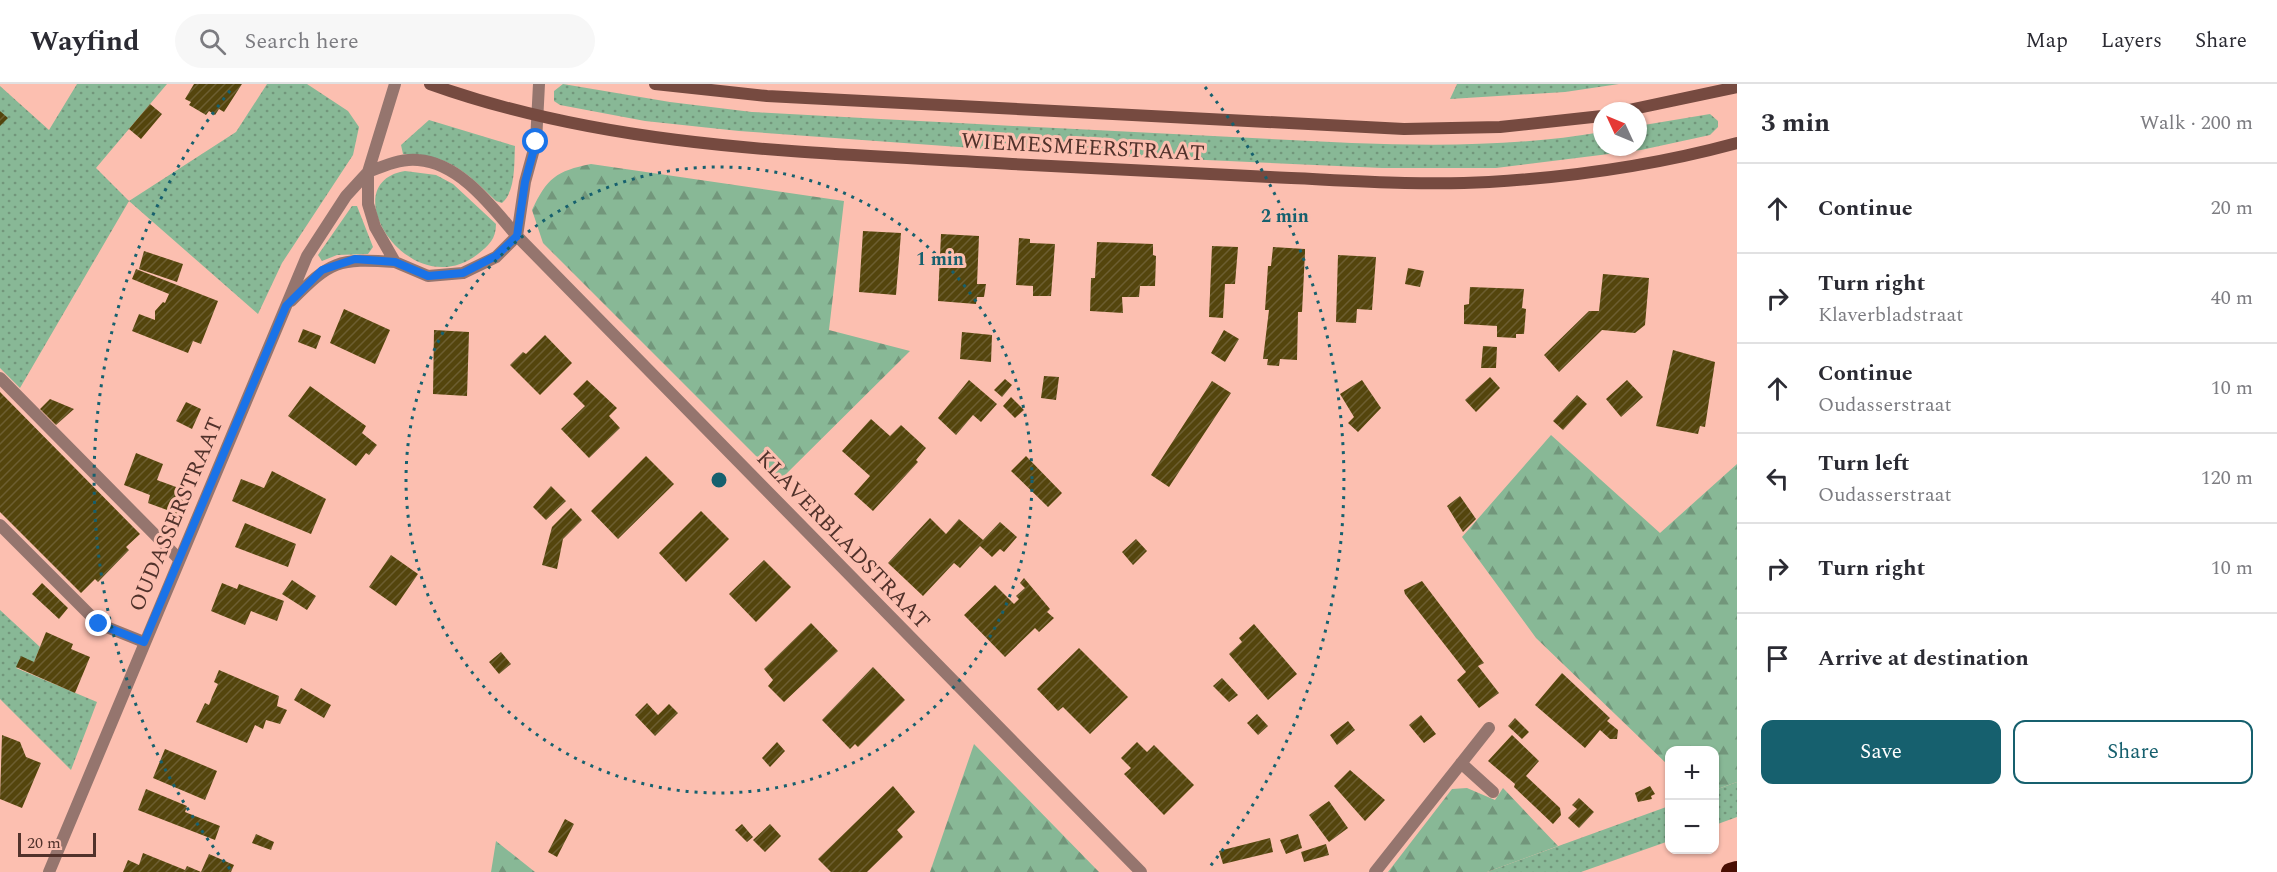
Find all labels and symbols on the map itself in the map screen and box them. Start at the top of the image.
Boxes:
north arrow [1593,102,1647,156]
street label: WIEMESMEERSTRAAT [960,125,1205,170]
route start [522,128,548,154]
text: 2 min [1261,203,1309,230]
text: 1 min [916,246,964,273]
street label: OUDASSERSTRAAT [121,412,232,617]
street label: KLAVERBLADSTRAAT [748,443,938,637]
centre of rings [709,470,729,490]
route end [85,610,111,636]
scale bar [18,830,96,858]

